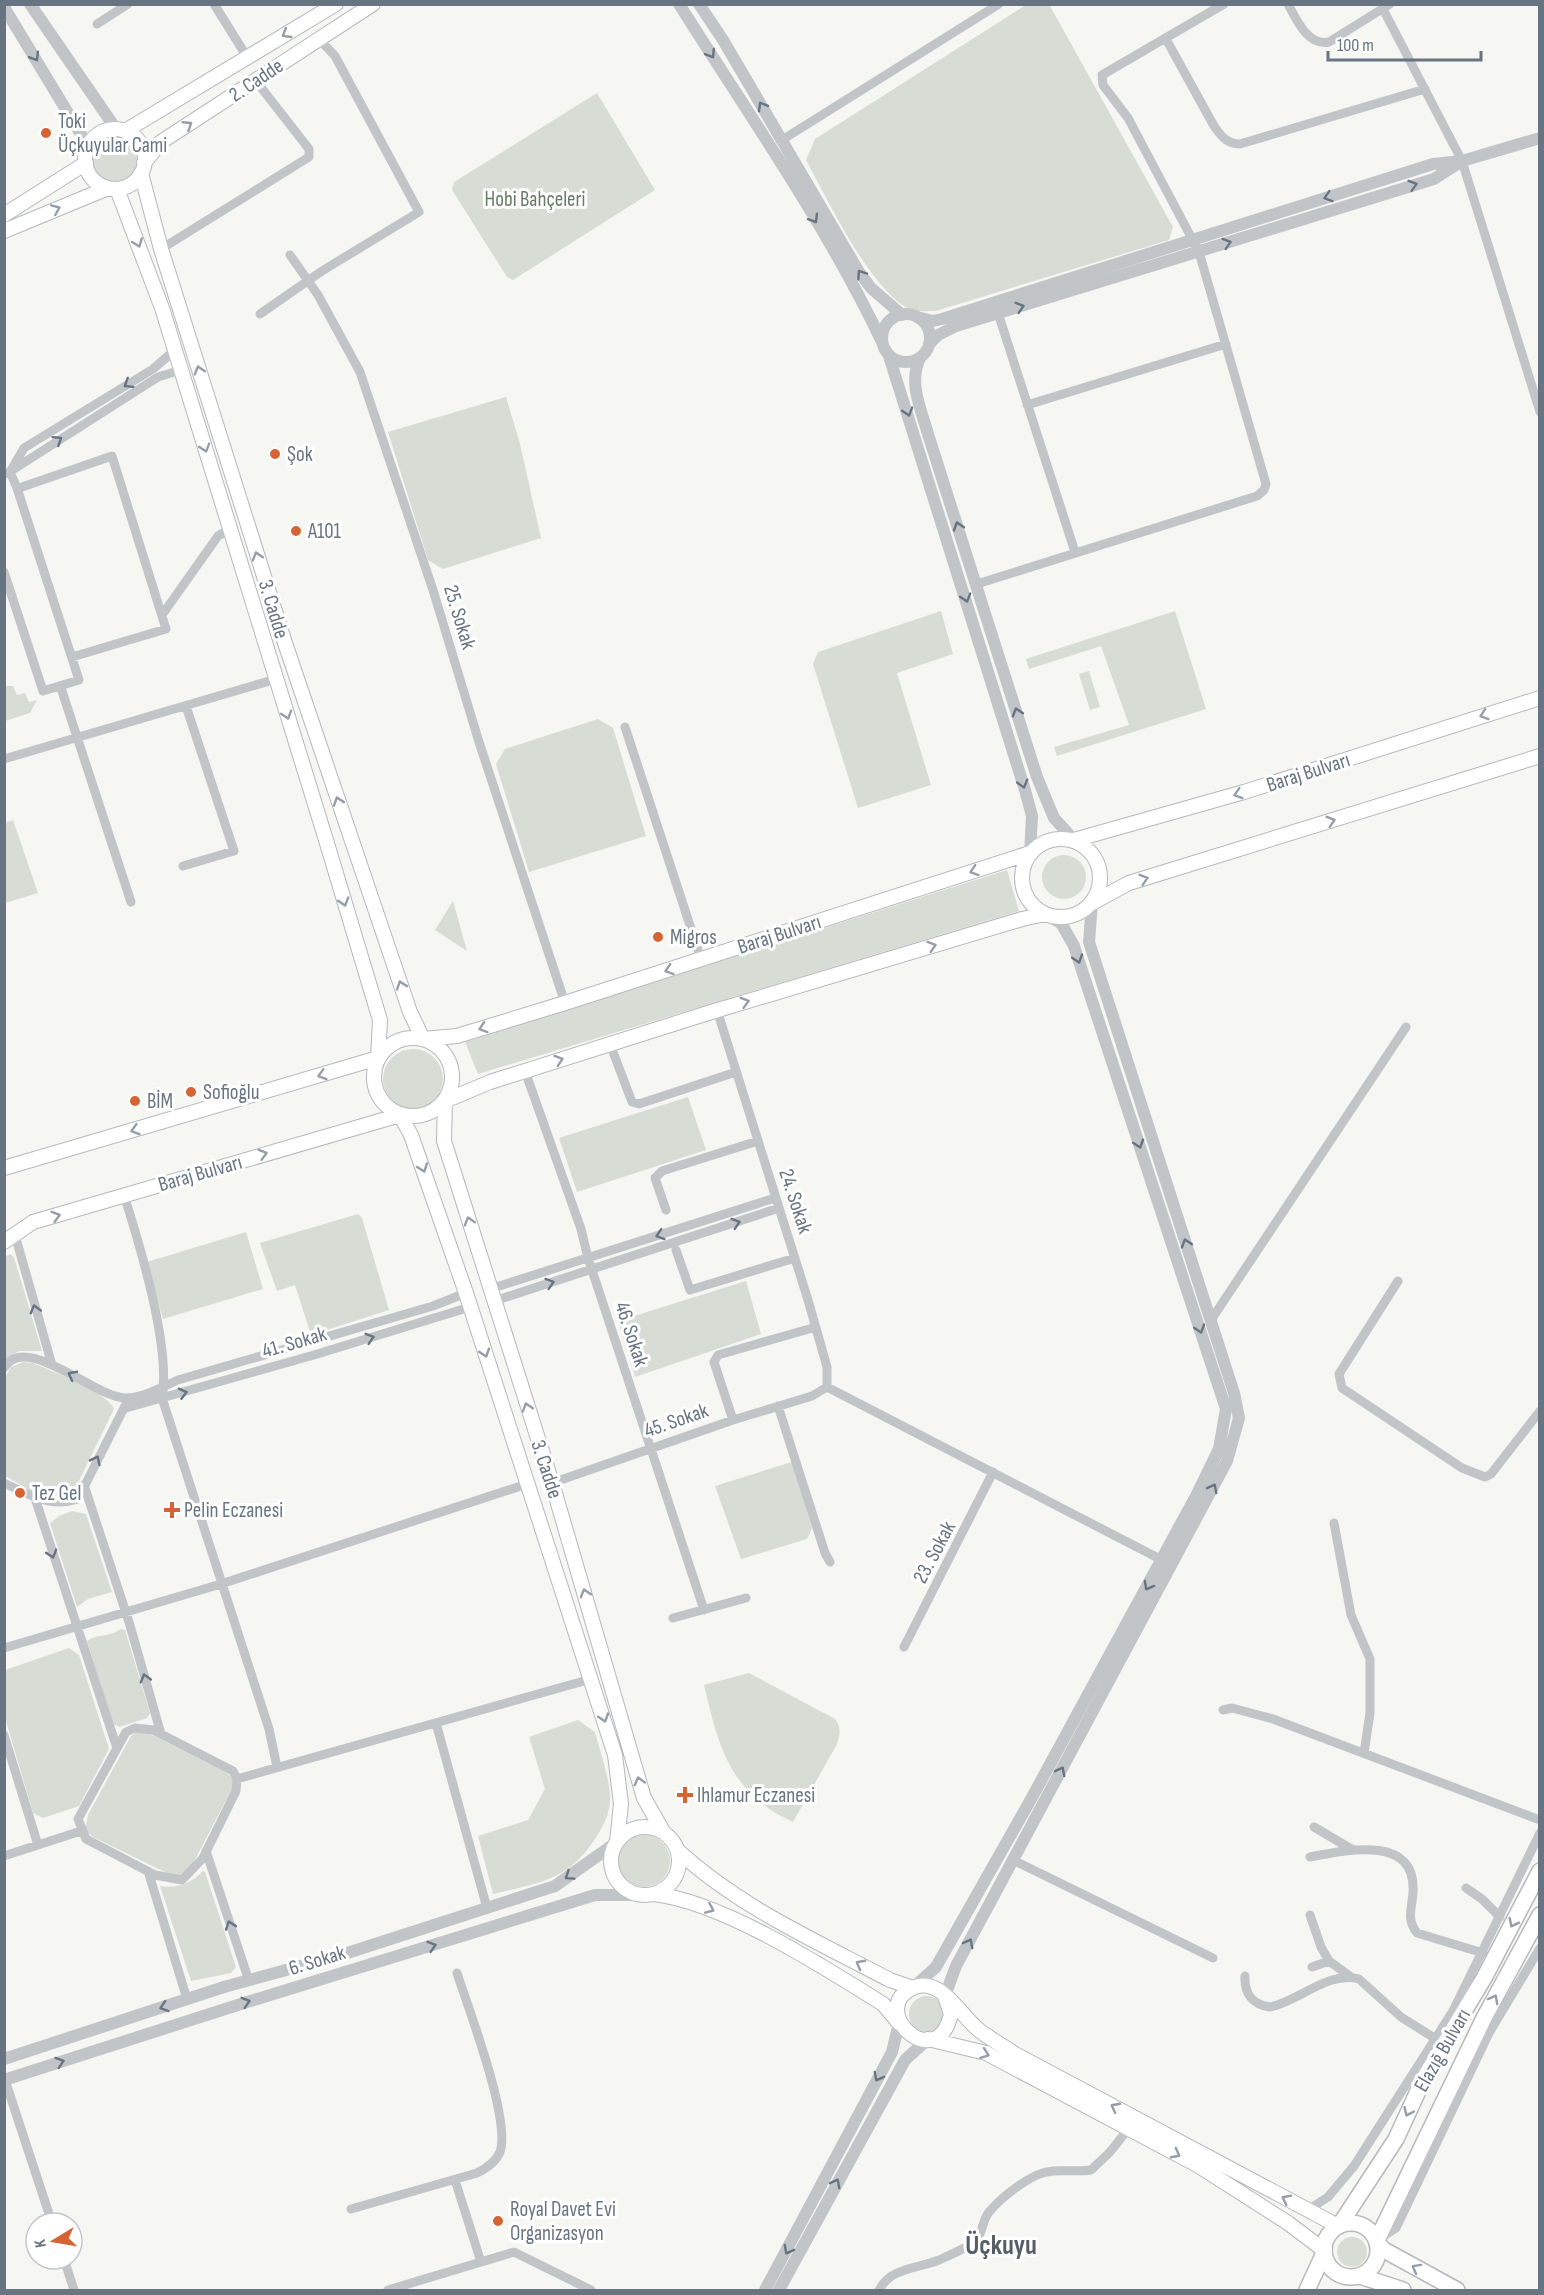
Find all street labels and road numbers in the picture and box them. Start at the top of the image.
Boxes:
street label: 2. Cadde [224,53,288,108]
street label: 3. Cadde [253,577,294,641]
street label: 25. Sokak [438,582,481,652]
street label: Baraj Bulvarı [1263,747,1353,798]
street label: Baraj Bulvarı [734,909,824,960]
street label: Baraj Bulvarı [155,1150,245,1197]
street label: 24. Sokak [773,1166,818,1237]
street label: 46. Sokak [609,1299,654,1370]
street label: 41. Sokak [259,1321,329,1364]
street label: 45. Sokak [641,1398,712,1443]
street label: 3. Cadde [525,1437,568,1502]
street label: 23. Sokak [908,1517,961,1588]
street label: 6. Sokak [286,1940,348,1981]
street label: Elazığ Bulvarı [1409,2004,1476,2096]

